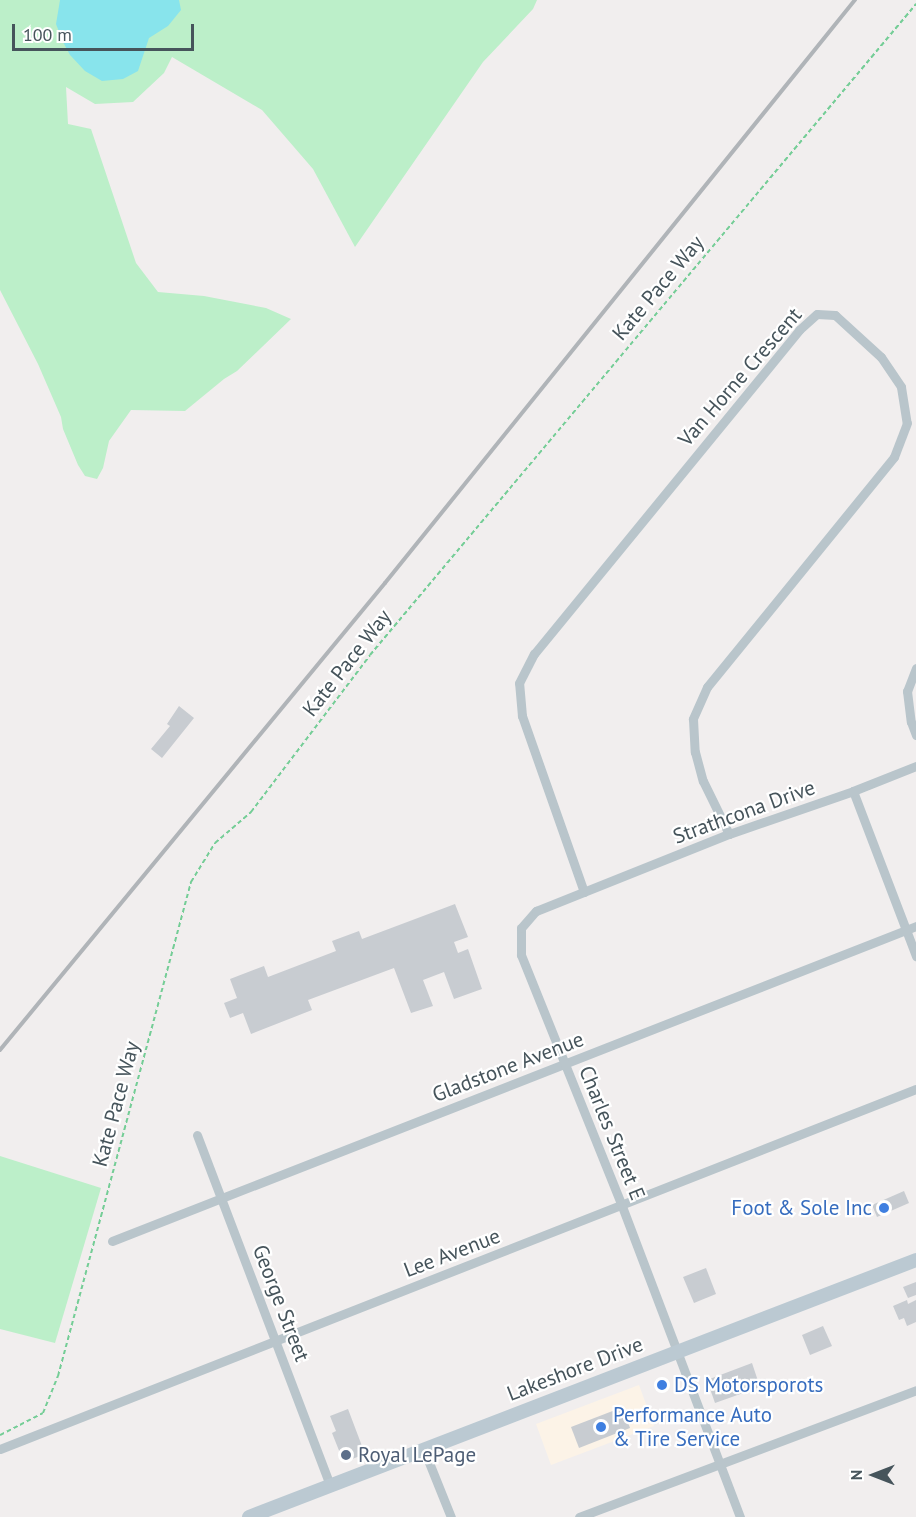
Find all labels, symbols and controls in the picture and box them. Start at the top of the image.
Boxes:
scale bar [15,12,196,50]
text: 100 m [23,23,72,46]
street label: Kate Pace Way [607,230,709,346]
street label: Van Horne Crescent [673,303,807,451]
street label: Kate Pace Way [297,604,397,722]
street label: Strathcona Drive [670,775,818,849]
street label: Gladstone Avenue [428,1026,588,1108]
street label: Kate Pace Way [87,1038,145,1170]
street label: Charles Street E [574,1062,650,1204]
place label: Foot & Sole Inc [731,1195,872,1221]
marker: Foot & Sole Inc [877,1201,891,1215]
street label: Lee Avenue [400,1223,504,1283]
street label: George Street [247,1241,315,1365]
street label: Lakeshore Drive [504,1332,646,1406]
place label: DS Motorsporots [674,1372,823,1398]
marker: DS Motorsporots [655,1378,669,1392]
place label: Performance Auto & Tire Service [613,1402,773,1452]
marker: Performance Auto & Tire Service [594,1420,608,1434]
place label: Royal LePage [358,1442,476,1468]
north arrow [844,1445,904,1505]
marker: Royal LePage [339,1448,353,1462]
text: N [846,1470,866,1480]

